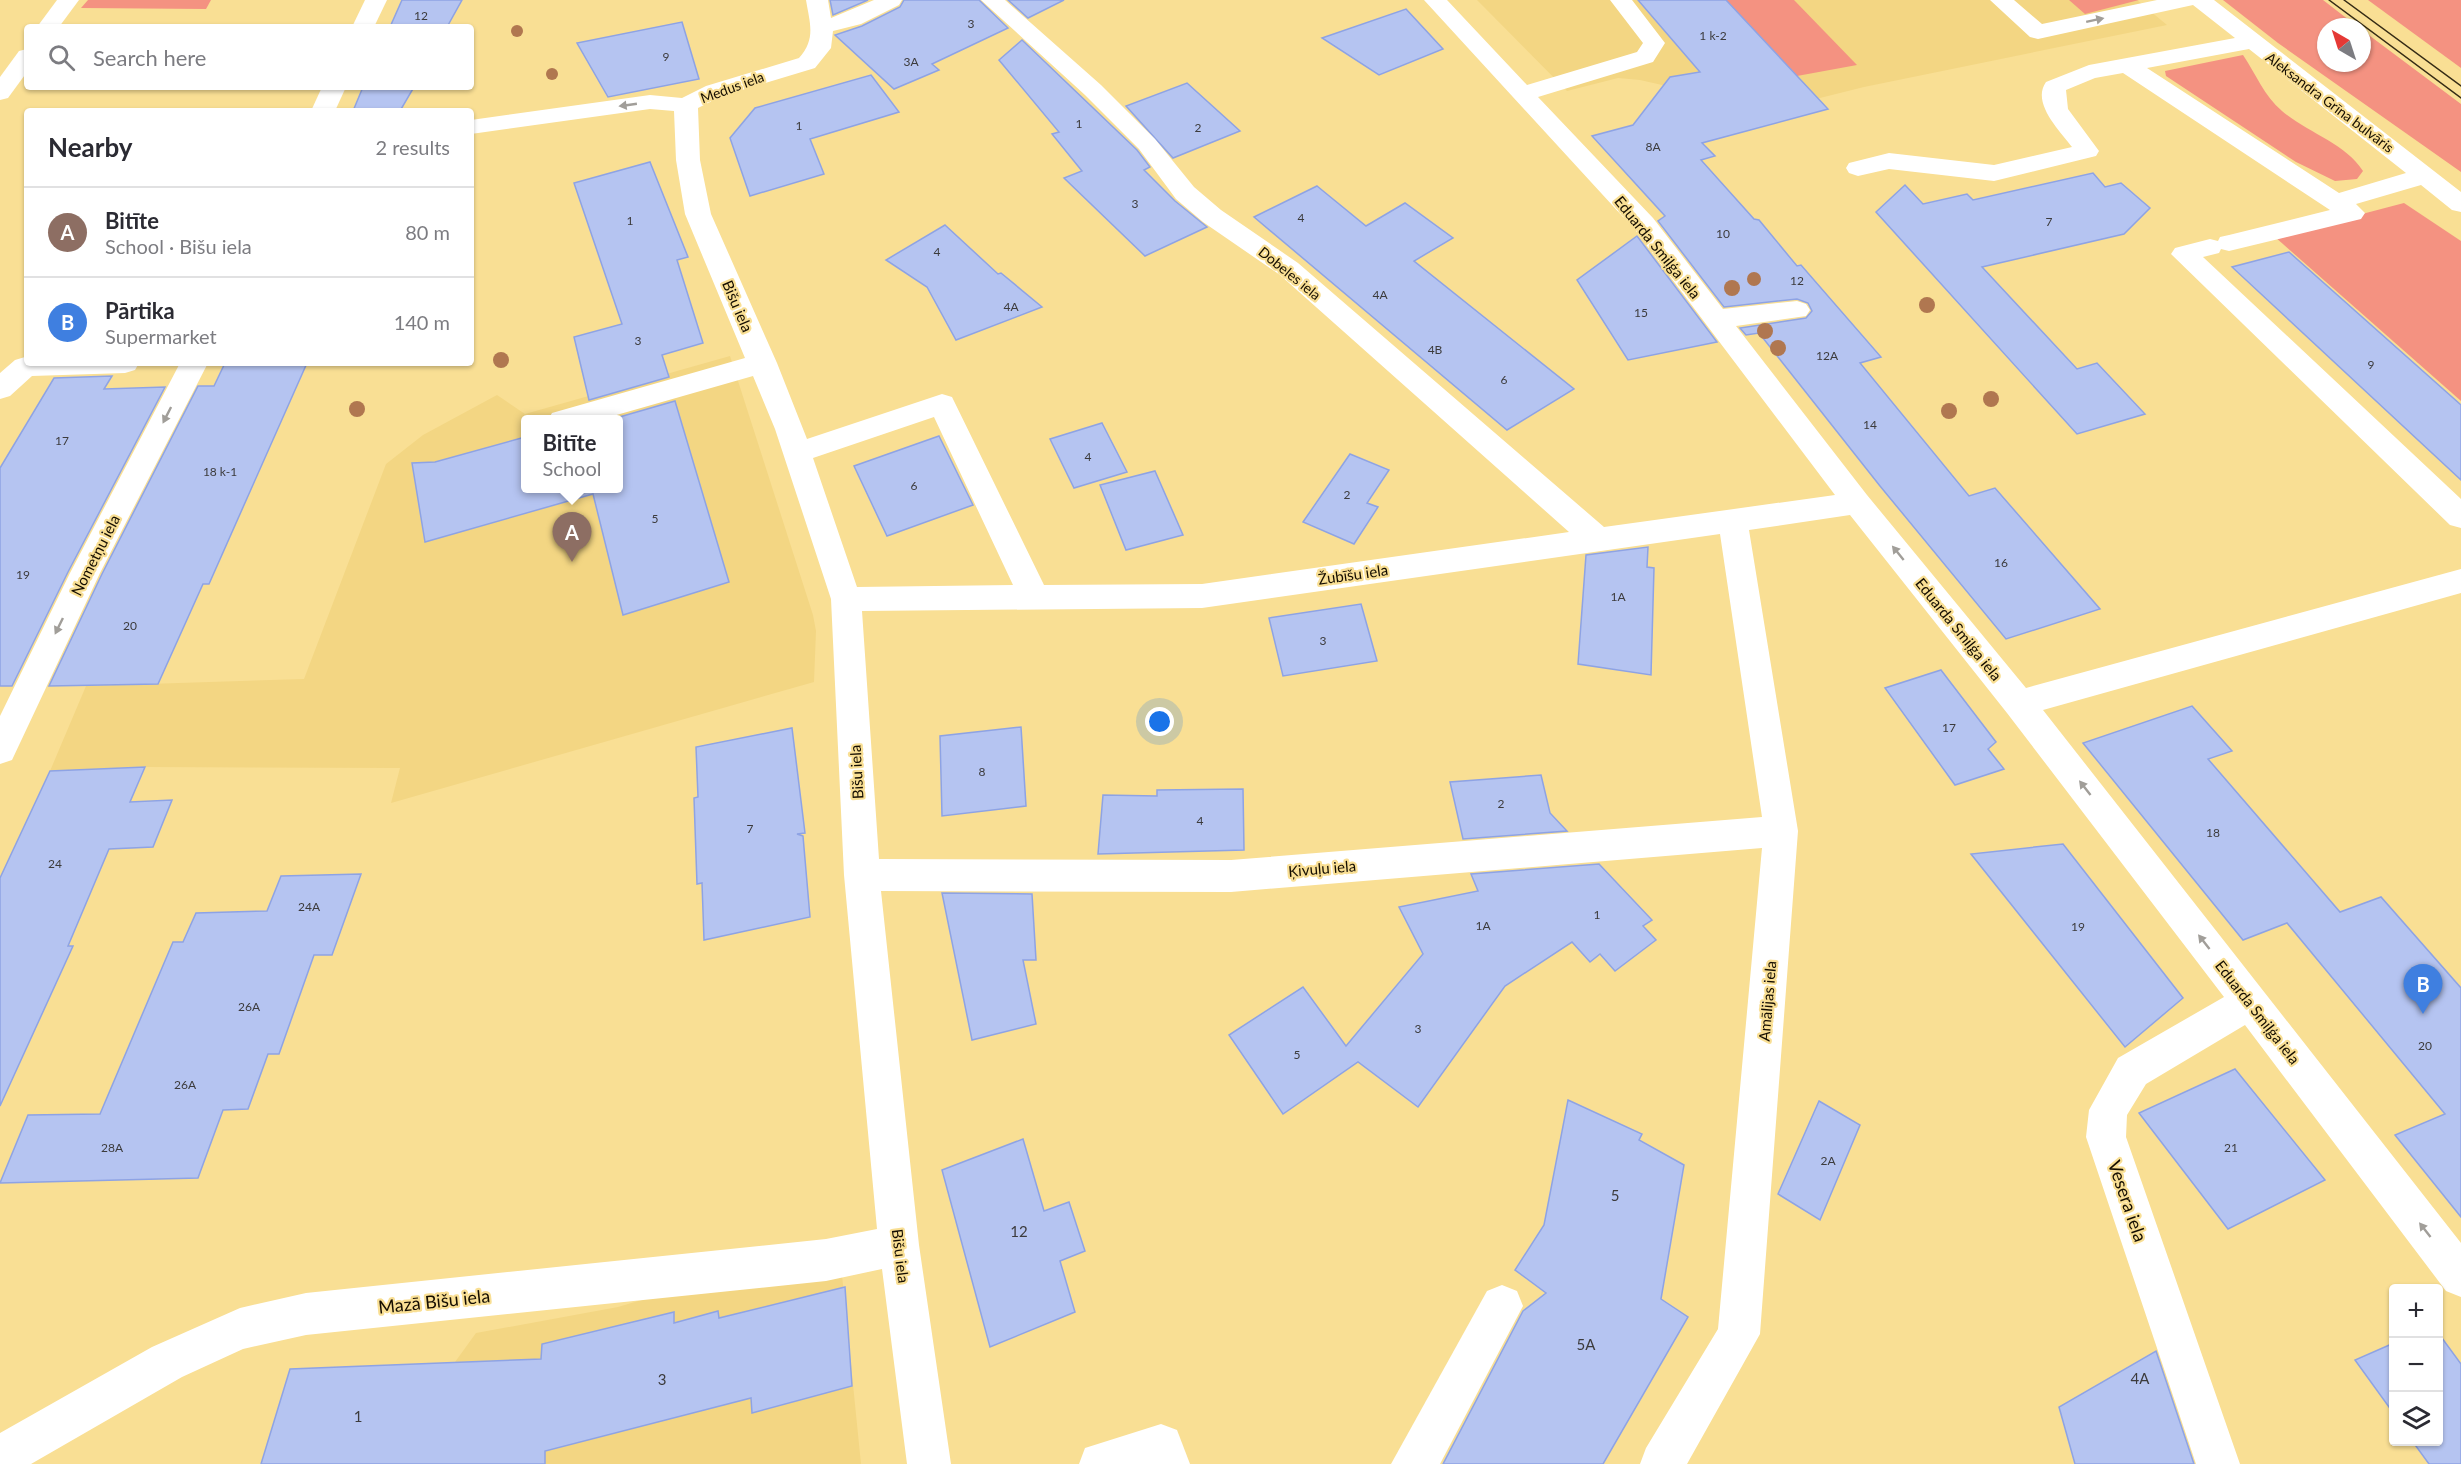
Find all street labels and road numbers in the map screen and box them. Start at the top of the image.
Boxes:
street label: Aleksandra Grīna bulvāris [2263,48,2397,156]
street label: Medus iela [698,68,766,106]
street label: Eduarda Smiļģa iela [1611,192,1705,302]
street label: Dobeles iela [1255,243,1325,303]
street label: Bišu iela [719,277,757,335]
street label: Nometņu iela [67,512,123,598]
street label: Žubīšu iela [1317,560,1389,588]
street label: Eduarda Smiļģa iela [1912,574,2006,684]
street label: Bišu iela [846,744,866,800]
street label: Ķivuļu iela [1287,856,1357,880]
street label: Eduarda Smiļģa iela [2212,957,2304,1067]
street label: Amālijas iela [1755,960,1779,1042]
street label: Vesera iela [2104,1157,2152,1245]
street label: Bišu iela [889,1228,913,1284]
street label: Mazā Bišu iela [377,1284,491,1318]

